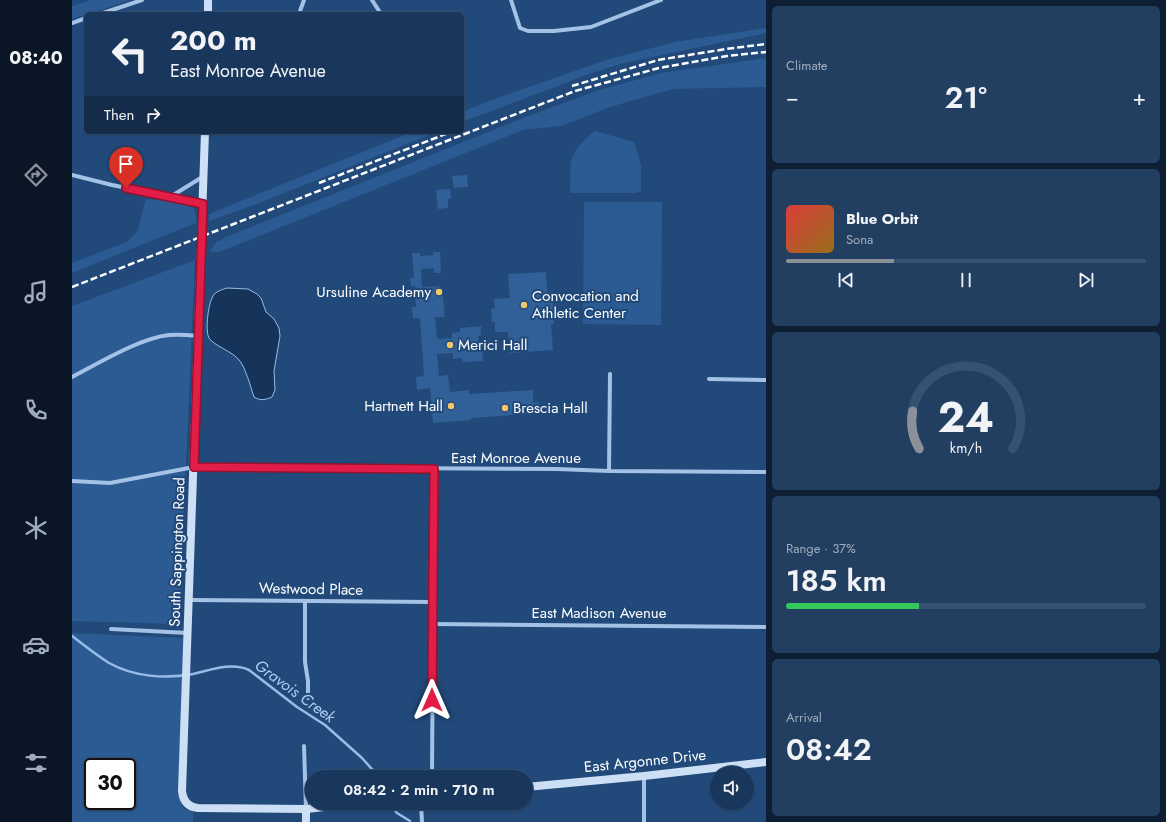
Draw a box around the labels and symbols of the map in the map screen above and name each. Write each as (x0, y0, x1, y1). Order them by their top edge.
pin (109, 147, 143, 188)
place label: Ursuline Academy (316, 281, 431, 303)
place label: Convocation and Athletic Center (532, 285, 639, 324)
marker: Ursuline Academy (434, 287, 444, 297)
marker: Convocation and Athletic Center (519, 300, 529, 310)
place label: Merici Hall (458, 334, 527, 356)
marker: Merici Hall (445, 340, 455, 350)
place label: Hartnett Hall (364, 395, 443, 417)
place label: Brescia Hall (513, 397, 588, 419)
marker: Hartnett Hall (446, 401, 456, 411)
marker: Brescia Hall (500, 403, 510, 413)
street label: East Monroe Avenue (451, 447, 581, 469)
street label: South Sappington Road (163, 477, 191, 627)
street label: Westwood Place (259, 577, 364, 601)
street label: East Madison Avenue (532, 602, 667, 624)
water label: Gravois Creek (250, 654, 341, 729)
position arrow (411, 679, 453, 721)
street label: East Argonne Drive (583, 744, 707, 778)
speed limit sign: 30 (84, 758, 136, 810)

